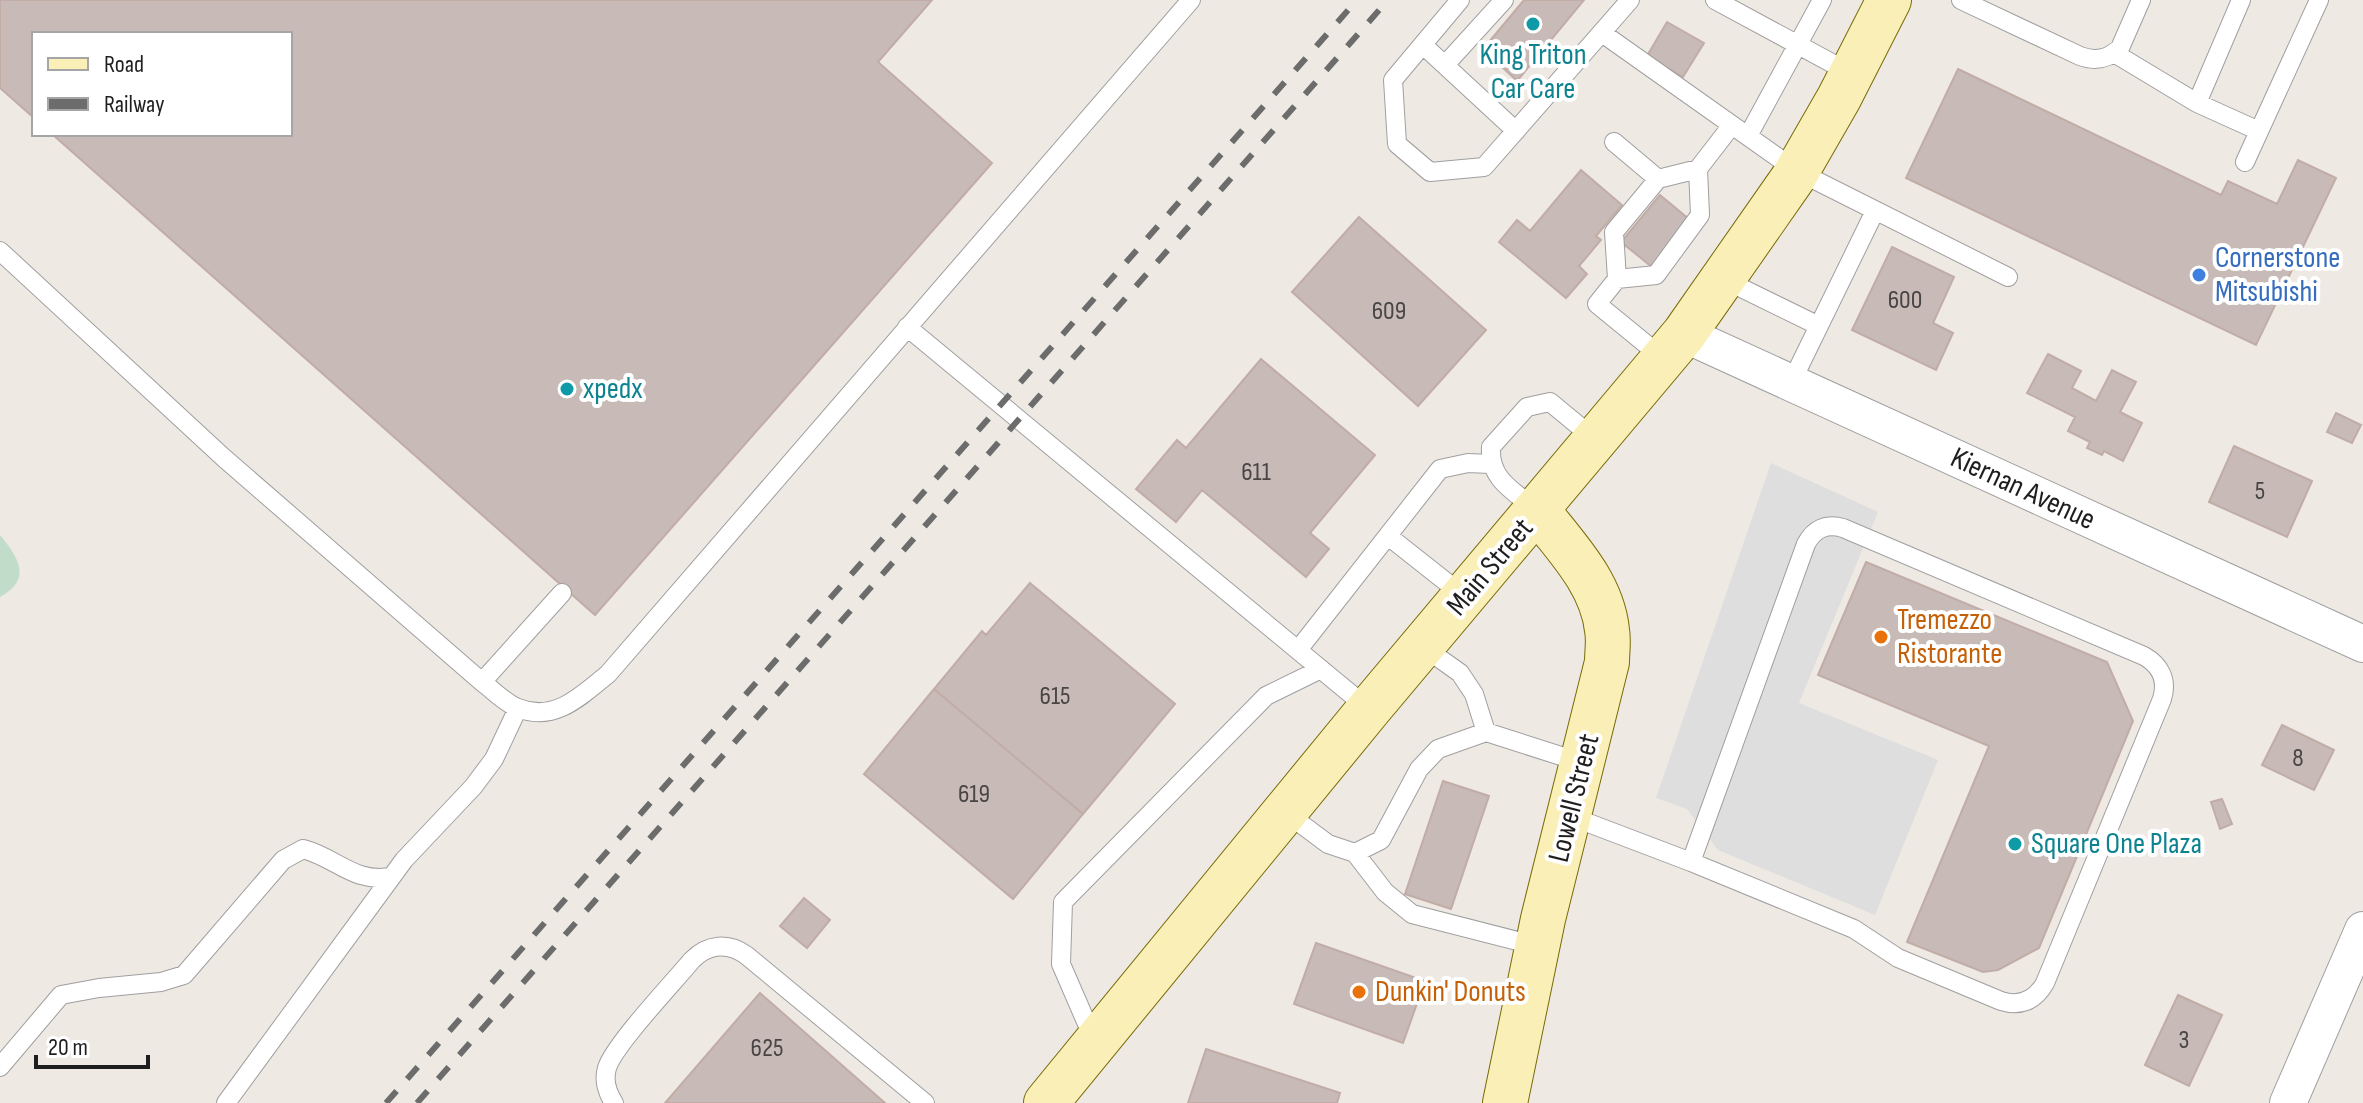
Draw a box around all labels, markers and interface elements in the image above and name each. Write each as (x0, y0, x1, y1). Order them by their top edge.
marker: King Triton Car Care (1524, 15, 1542, 33)
legend (32, 32, 292, 136)
place label: King Triton Car Care (1479, 37, 1587, 107)
text: Road (104, 50, 144, 79)
text: Railway (104, 90, 164, 119)
place label: Cornerstone Mitsubishi (2215, 240, 2340, 310)
marker: Cornerstone Mitsubishi (2190, 266, 2208, 284)
house number: 600 (1888, 285, 1922, 316)
house number: 609 (1372, 296, 1406, 327)
place label: xpedx (583, 371, 643, 407)
marker: xpedx (558, 380, 576, 398)
street label: Kiernan Avenue (1945, 440, 2101, 538)
house number: 611 (1241, 457, 1271, 488)
house number: 5 (2255, 476, 2265, 507)
street label: Main Street (1439, 511, 1541, 623)
place label: Tremezzo Ristorante (1897, 602, 2002, 672)
marker: Tremezzo Ristorante (1872, 628, 1890, 646)
house number: 615 (1040, 681, 1070, 712)
street label: Lowell Street (1541, 730, 1607, 866)
house number: 8 (2292, 743, 2304, 774)
house number: 619 (958, 779, 990, 810)
place label: Square One Plaza (2031, 826, 2202, 862)
marker: Square One Plaza (2006, 835, 2024, 853)
place label: Dunkin' Donuts (1375, 974, 1526, 1010)
marker: Dunkin' Donuts (1350, 983, 1368, 1001)
scale bar (36, 1019, 148, 1069)
house number: 3 (2179, 1025, 2189, 1056)
text: 20 m (48, 1033, 88, 1062)
house number: 625 (751, 1033, 783, 1064)

